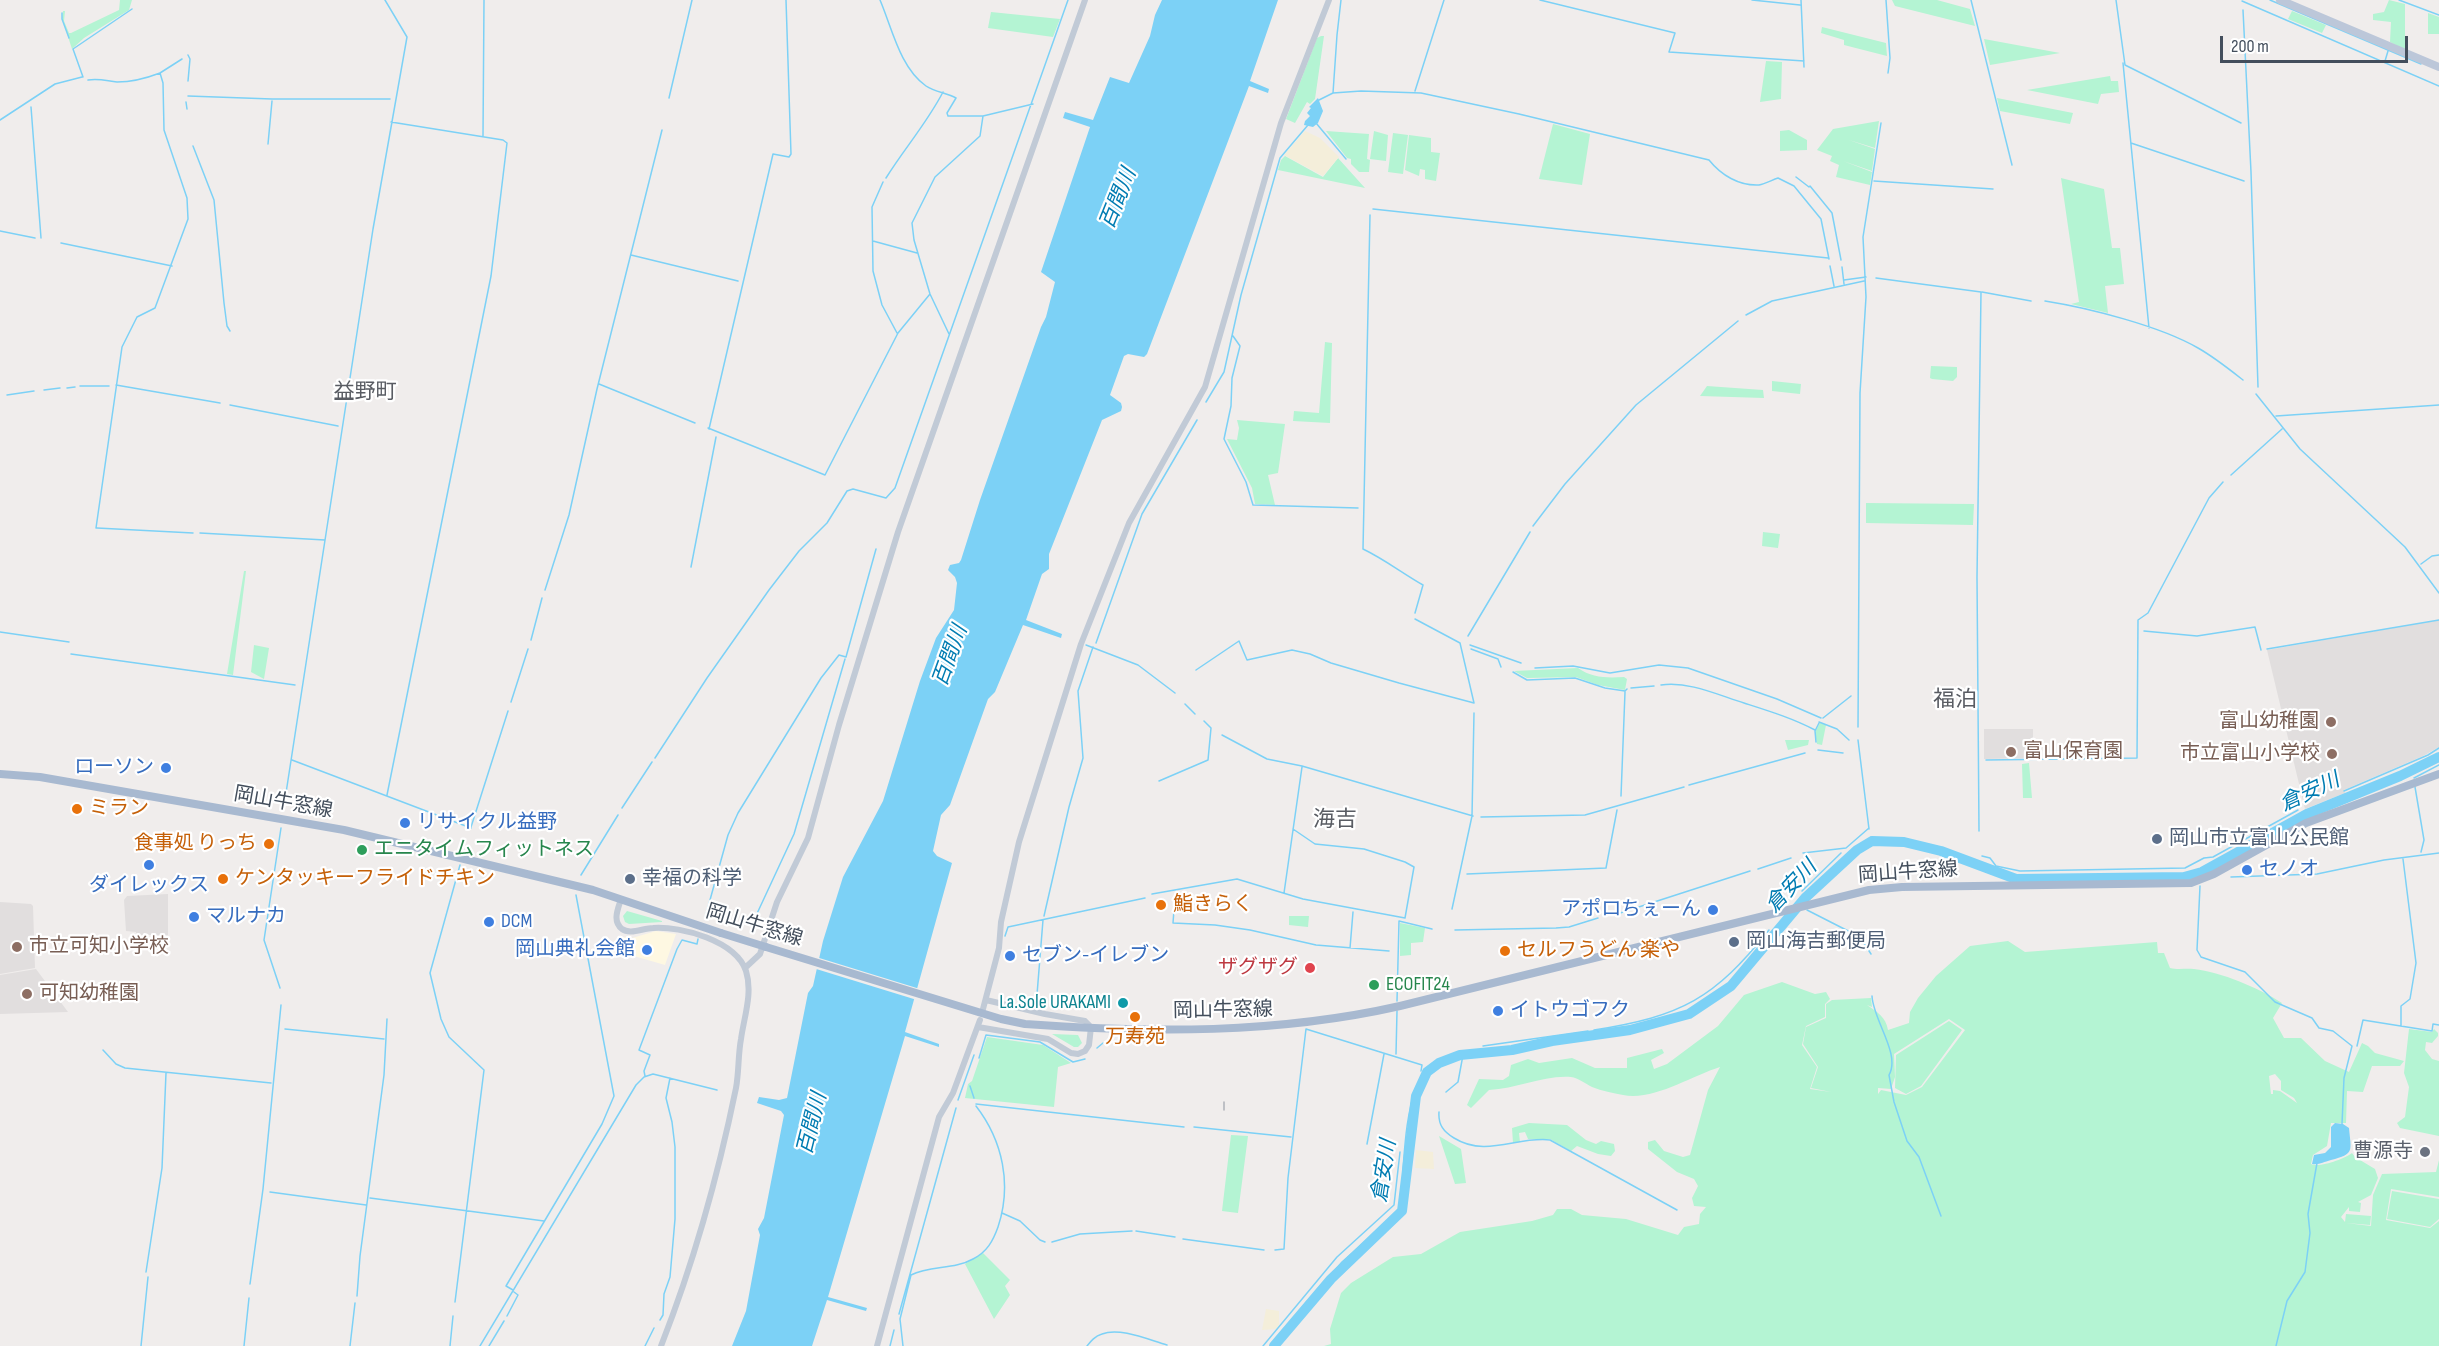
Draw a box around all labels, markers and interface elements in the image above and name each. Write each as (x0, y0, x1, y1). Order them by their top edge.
scale bar (2223, 24, 2410, 62)
text: 200 m (2231, 36, 2269, 57)
water label: 百間川 (1096, 165, 1142, 233)
district label: 益野町 (334, 380, 396, 406)
water label: 百間川 (928, 622, 974, 690)
district label: 福泊 (1933, 687, 1977, 713)
place label: 富山幼稚園 (2219, 710, 2319, 734)
marker: 富山幼稚園 (2324, 715, 2338, 729)
place label: 富山保育園 (2023, 740, 2123, 764)
place label: 市立富山小学校 (2180, 742, 2320, 766)
marker: 富山保育園 (2004, 745, 2018, 759)
marker: 市立富山小学校 (2325, 747, 2339, 761)
place label: ローソン (74, 756, 154, 780)
marker: ローソン (159, 761, 173, 775)
water label: 倉安川 (2276, 768, 2344, 818)
street label: 岡山牛窓線 (232, 782, 334, 824)
place label: ミラン (89, 797, 149, 821)
marker: ミラン (70, 802, 84, 816)
district label: 海吉 (1313, 807, 1357, 833)
place label: リサイクル益野 (417, 811, 557, 835)
marker: リサイクル益野 (398, 816, 412, 830)
place label: 岡山市立富山公民館 (2169, 827, 2349, 851)
place label: 食事処 りっち (134, 832, 257, 856)
marker: 岡山市立富山公民館 (2150, 832, 2164, 846)
marker: 食事処 りっち (262, 837, 276, 851)
place label: エニタイムフィットネス (374, 838, 594, 862)
marker: エニタイムフィットネス (355, 843, 369, 857)
water label: 倉安川 (1761, 855, 1823, 919)
marker: ダイレックス (142, 858, 156, 872)
street label: 岡山牛窓線 (1857, 858, 1959, 888)
place label: セノオ (2259, 858, 2319, 882)
marker: セノオ (2240, 863, 2254, 877)
place label: ケンタッキーフライドチキン (235, 867, 495, 891)
place label: 幸福の科学 (642, 867, 742, 891)
marker: ケンタッキーフライドチキン (216, 872, 230, 886)
marker: 幸福の科学 (623, 872, 637, 886)
place label: ダイレックス (89, 874, 209, 898)
place label: 鮨きらく (1173, 893, 1253, 917)
marker: 鮨きらく (1154, 898, 1168, 912)
place label: アポロちぇーん (1561, 898, 1701, 922)
street label: 岡山牛窓線 (703, 900, 805, 952)
marker: アポロちぇーん (1706, 903, 1720, 917)
place label: マルナカ (206, 905, 286, 929)
marker: マルナカ (187, 910, 201, 924)
place label: DCM (501, 910, 532, 934)
marker: DCM (482, 915, 496, 929)
place label: 岡山海吉郵便局 (1746, 930, 1886, 954)
place label: 市立可知小学校 (29, 935, 169, 959)
marker: 岡山海吉郵便局 (1727, 935, 1741, 949)
place label: 岡山典礼会館 (515, 938, 635, 962)
place label: セルフうどん 楽や (1517, 939, 1680, 963)
marker: 市立可知小学校 (10, 940, 24, 954)
marker: 岡山典礼会館 (640, 943, 654, 957)
place label: セブン-イレブン (1022, 944, 1169, 968)
marker: セルフうどん 楽や (1498, 944, 1512, 958)
marker: セブン-イレブン (1003, 949, 1017, 963)
place label: ザグザグ (1218, 956, 1298, 980)
marker: ザグザグ (1303, 961, 1317, 975)
place label: ECOFIT24 (1386, 973, 1450, 997)
marker: ECOFIT24 (1367, 978, 1381, 992)
place label: 可知幼稚園 (39, 982, 139, 1006)
marker: 可知幼稚園 (20, 987, 34, 1001)
place label: La.Sole URAKAMI (999, 991, 1111, 1015)
marker: La.Sole URAKAMI (1116, 996, 1130, 1010)
street label: 岡山牛窓線 (1173, 998, 1273, 1024)
place label: イトウゴフク (1510, 999, 1630, 1023)
marker: イトウゴフク (1491, 1004, 1505, 1018)
marker: 万寿苑 (1128, 1010, 1142, 1024)
place label: 万寿苑 (1105, 1026, 1165, 1050)
water label: 百間川 (793, 1090, 833, 1158)
water label: 倉安川 (1368, 1138, 1402, 1204)
place label: 曹源寺 (2353, 1140, 2413, 1164)
marker: 曹源寺 (2418, 1145, 2432, 1159)

